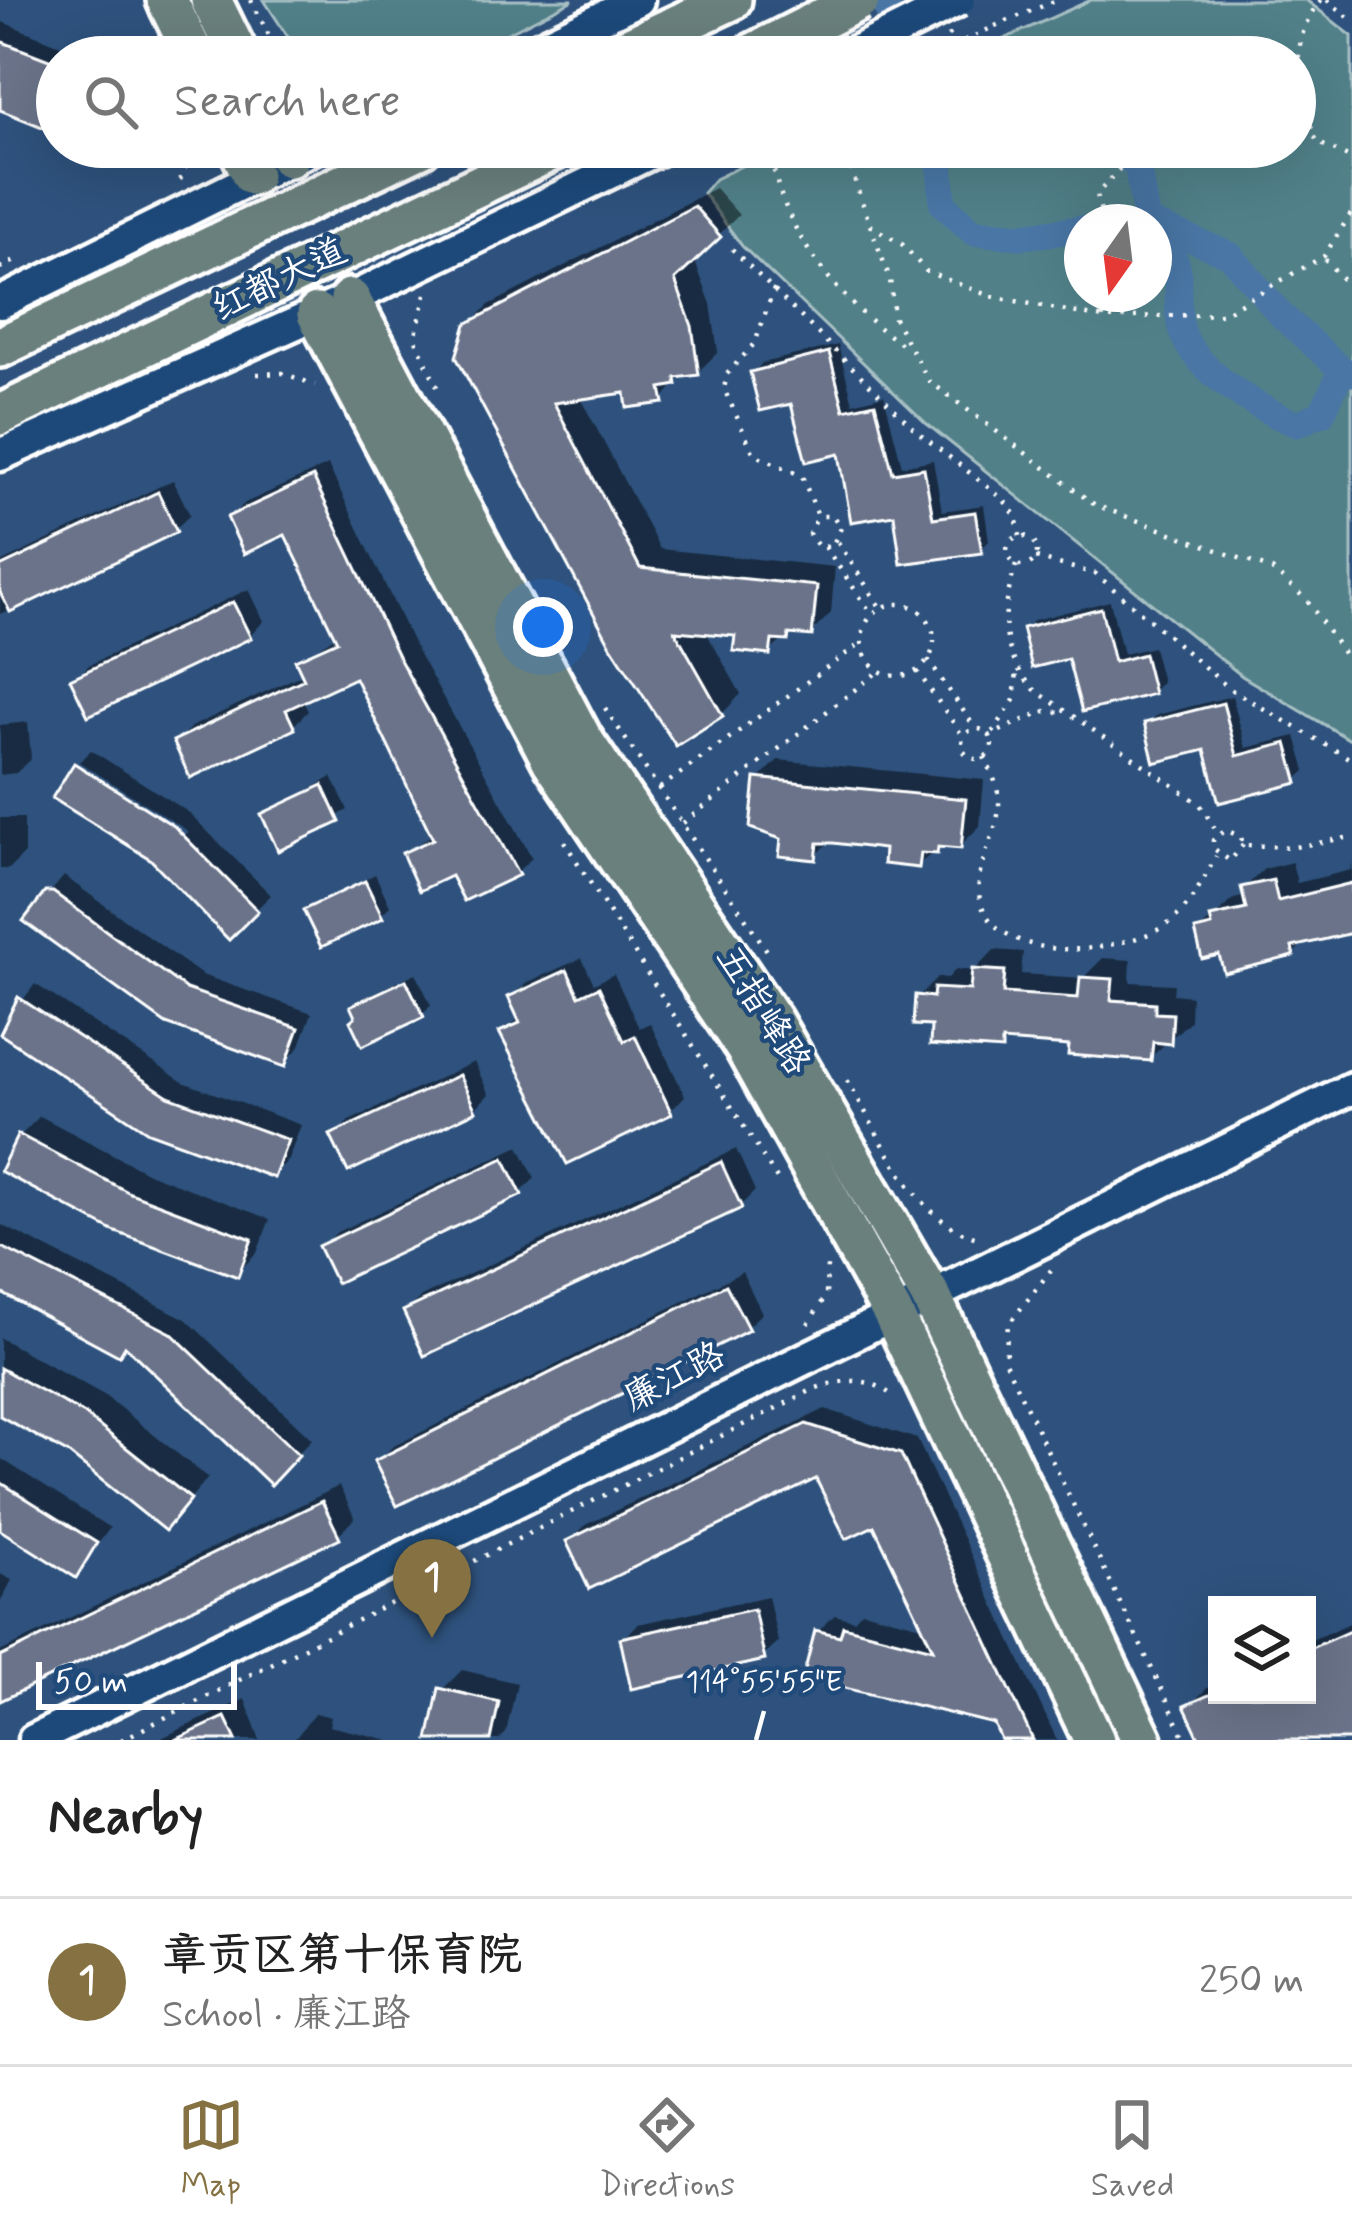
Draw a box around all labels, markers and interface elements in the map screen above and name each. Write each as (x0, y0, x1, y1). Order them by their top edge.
search box (36, 36, 1316, 168)
icon: search (78, 69, 144, 135)
text: Search here (174, 73, 401, 132)
north arrow (1064, 204, 1172, 312)
street label: 红都大道 (205, 228, 355, 334)
your location (513, 597, 573, 657)
street label: 五指峰路 (704, 937, 820, 1085)
street label: 廉江路 (616, 1333, 734, 1423)
pin: 1 (393, 1539, 471, 1638)
map controls (1208, 1596, 1316, 1704)
button: layers (1208, 1596, 1316, 1704)
scale bar (36, 1656, 237, 1709)
text: 50 m (54, 1661, 128, 1705)
text: 114°55'55"E (686, 1663, 842, 1702)
text: Nearby (48, 1785, 203, 1851)
text: 章贡区第十保育院 (162, 1927, 522, 1986)
text: 1 (78, 1956, 96, 2007)
text: 250 m (1199, 1956, 1304, 2007)
text: School · 廉江路 (162, 1990, 410, 2041)
tab: Map (178, 2092, 244, 2208)
tab: Directions (599, 2092, 735, 2208)
tab: Saved (1091, 2092, 1174, 2208)

